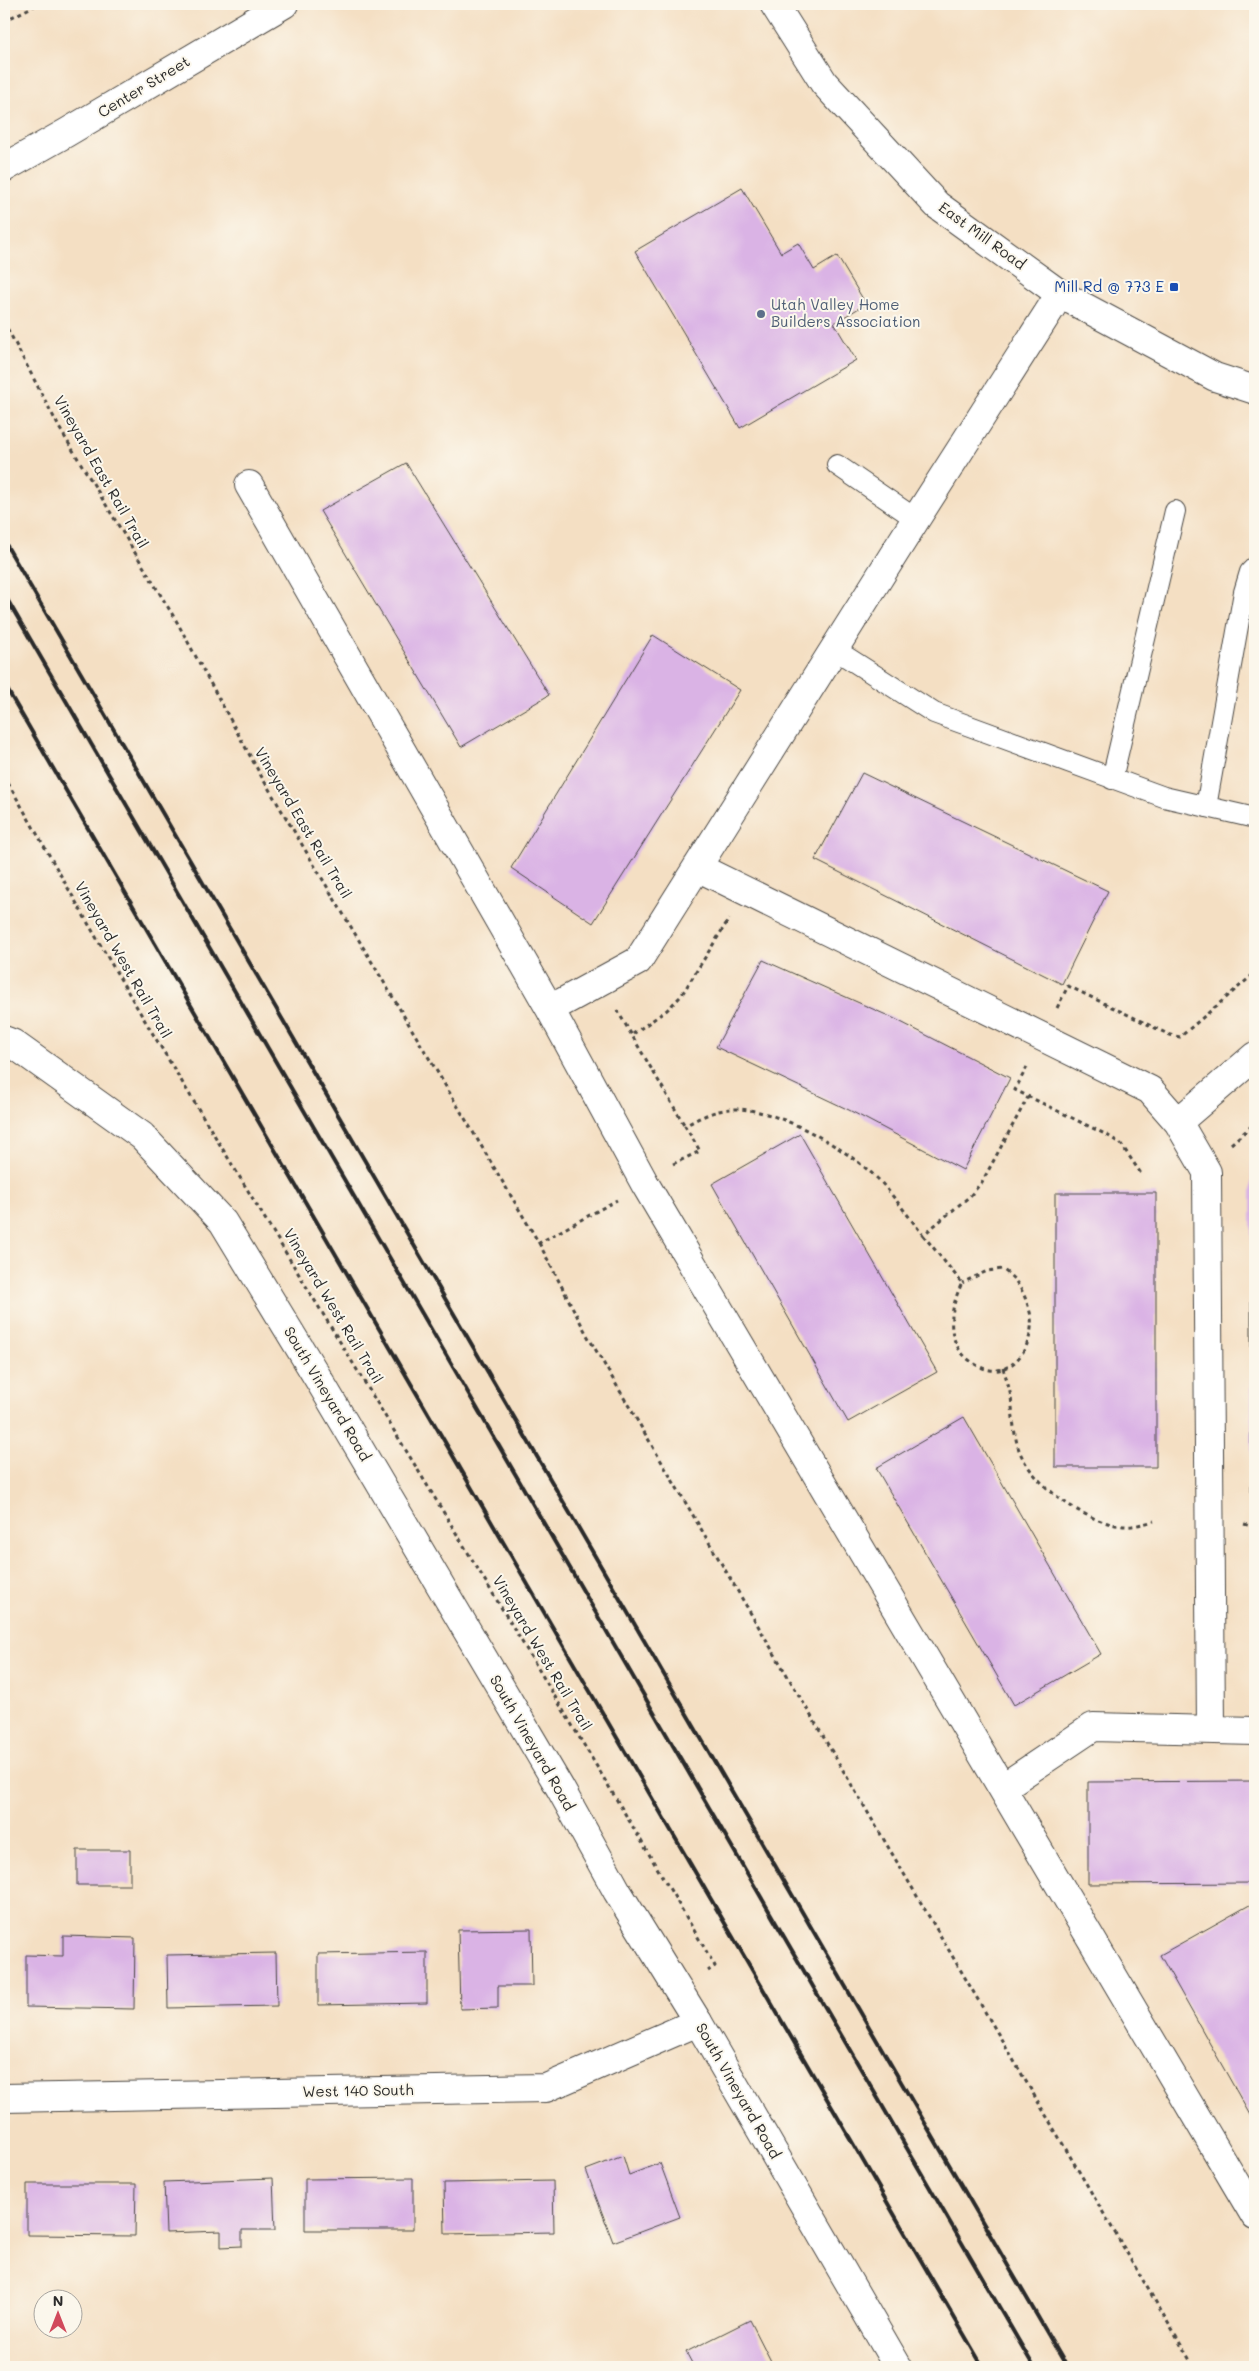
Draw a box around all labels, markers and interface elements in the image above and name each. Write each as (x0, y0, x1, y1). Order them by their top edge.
street label: Center Street (94, 51, 193, 122)
street label: East Mill Road (935, 197, 1030, 274)
place label: Mill Rd @ 773 E (1054, 276, 1164, 296)
marker: Mill Rd @ 773 E (1168, 281, 1180, 293)
place label: Utah Valley Home Builders Association (771, 294, 920, 331)
marker: Utah Valley Home Builders Association (755, 308, 767, 320)
street label: Vineyard East Rail Trail (50, 392, 154, 551)
street label: Vineyard East Rail Trail (251, 743, 357, 902)
street label: Vineyard West Rail Trail (71, 878, 177, 1041)
street label: Vineyard West Rail Trail (280, 1224, 388, 1387)
street label: South Vineyard Road (280, 1322, 376, 1464)
street label: Vineyard West Rail Trail (489, 1571, 597, 1734)
street label: South Vineyard Road (486, 1671, 580, 1814)
street label: South Vineyard Road (692, 2019, 786, 2162)
street label: West 140 South (302, 2079, 414, 2101)
north arrow (32, 2288, 82, 2338)
text: N (53, 2291, 63, 2310)

